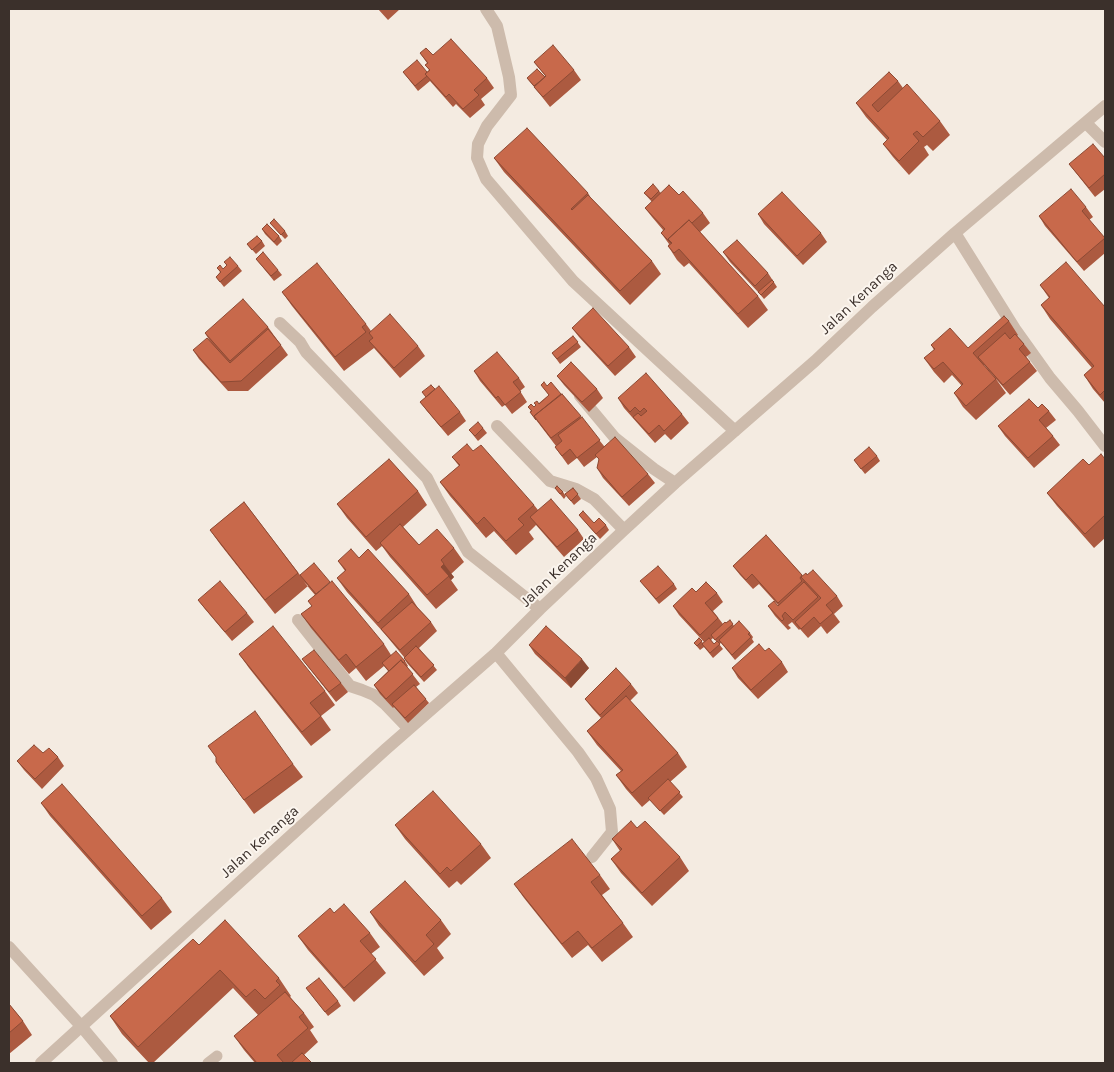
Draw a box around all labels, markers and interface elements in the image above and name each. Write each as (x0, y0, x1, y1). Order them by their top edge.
street label: Jalan Kenanga (817, 258, 901, 338)
street label: Jalan Kenanga (517, 529, 601, 611)
street label: Jalan Kenanga (217, 802, 303, 882)

